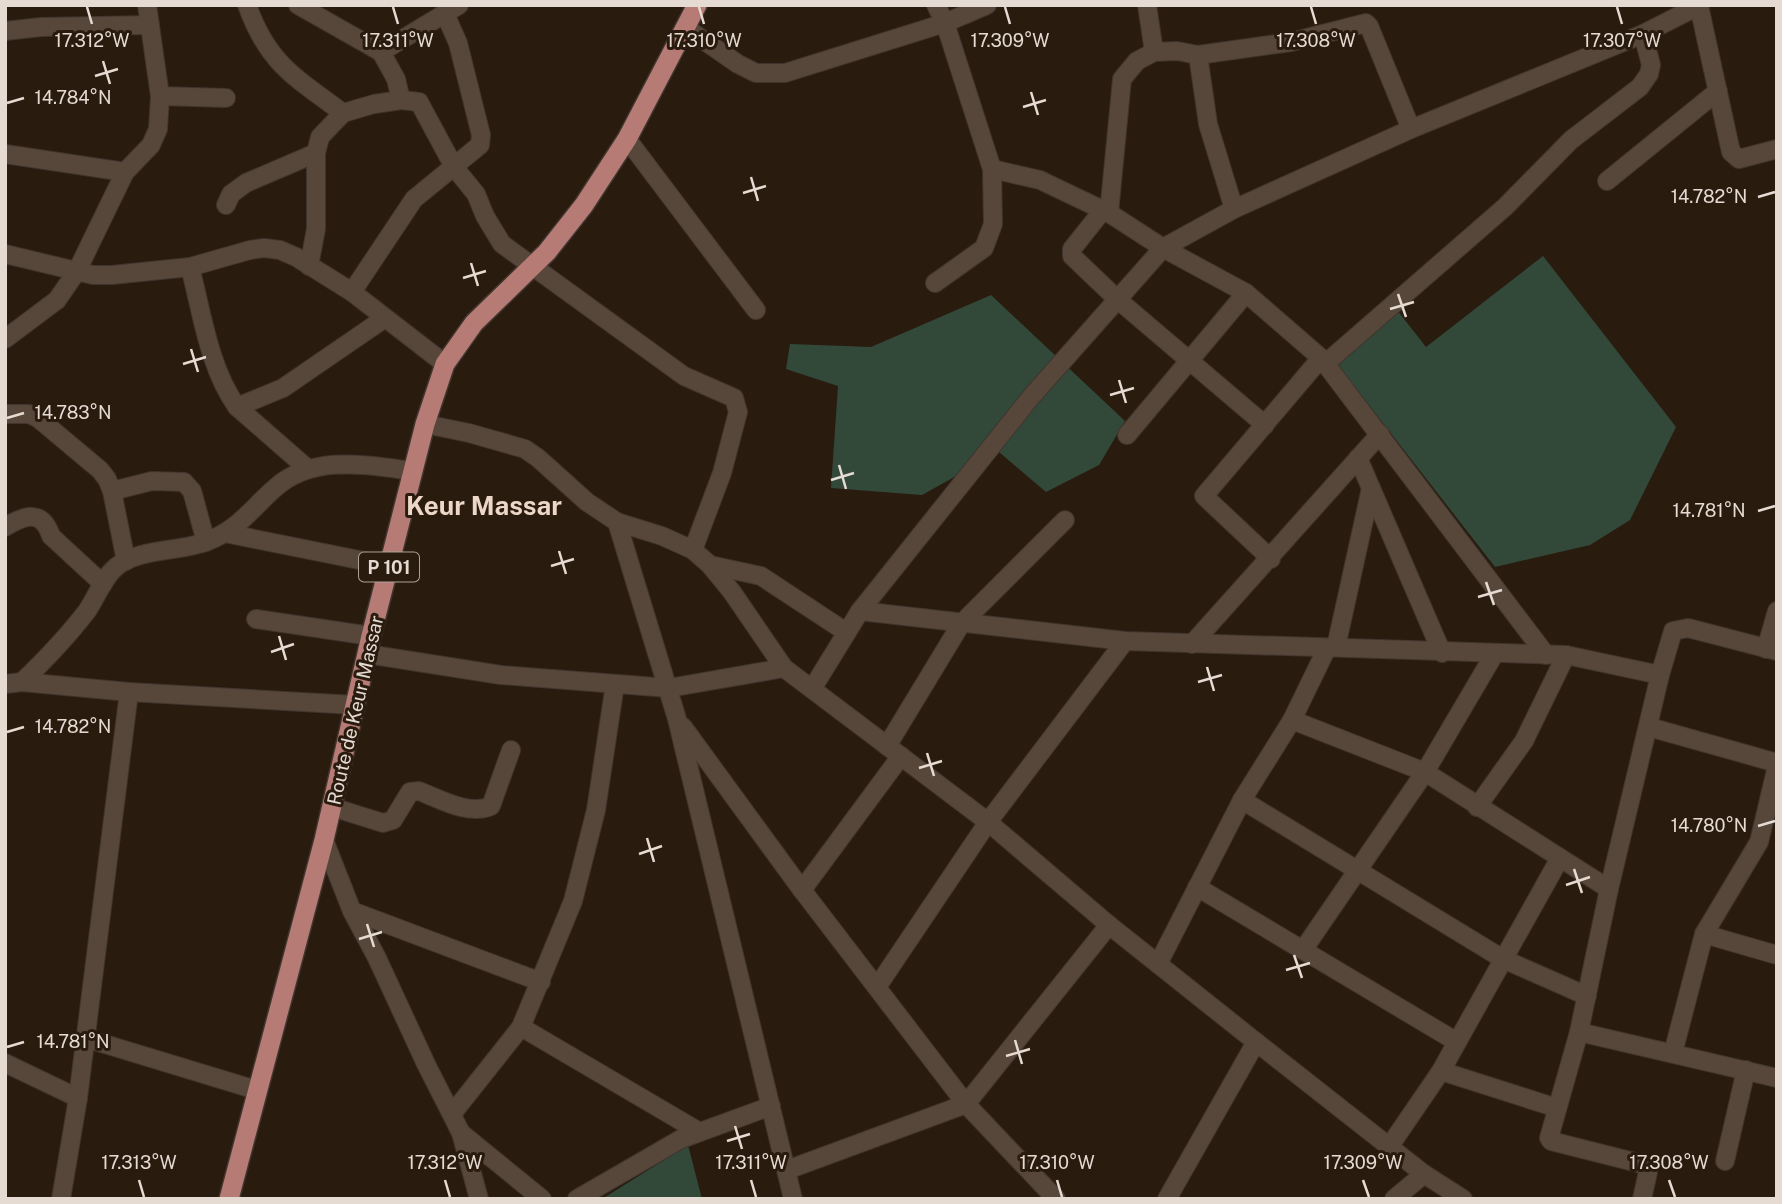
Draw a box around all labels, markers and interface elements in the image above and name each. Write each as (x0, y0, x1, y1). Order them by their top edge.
text: 17.312°W (55, 30, 129, 51)
text: 17.311°W (362, 30, 434, 51)
text: 17.310°W (666, 30, 742, 51)
text: 17.309°W (971, 30, 1049, 51)
text: 17.308°W (1276, 30, 1356, 51)
text: 17.307°W (1583, 30, 1661, 51)
text: 14.784°N (34, 87, 112, 108)
text: 14.782°N (1671, 186, 1747, 207)
text: 14.783°N (34, 402, 112, 423)
district label: Keur Massar (406, 490, 562, 521)
text: 14.781°N (1672, 500, 1746, 521)
road number: P 101 (359, 552, 419, 582)
street label: Route de Keur Massar (322, 613, 388, 807)
text: 14.782°N (35, 716, 111, 737)
text: 14.780°N (1671, 815, 1747, 836)
text: 14.781°N (36, 1031, 110, 1052)
text: 17.313°W (101, 1152, 177, 1173)
text: 17.312°W (408, 1152, 482, 1173)
text: 17.311°W (715, 1152, 787, 1173)
text: 17.310°W (1019, 1152, 1095, 1173)
text: 17.309°W (1324, 1152, 1402, 1173)
text: 17.308°W (1629, 1152, 1709, 1173)

